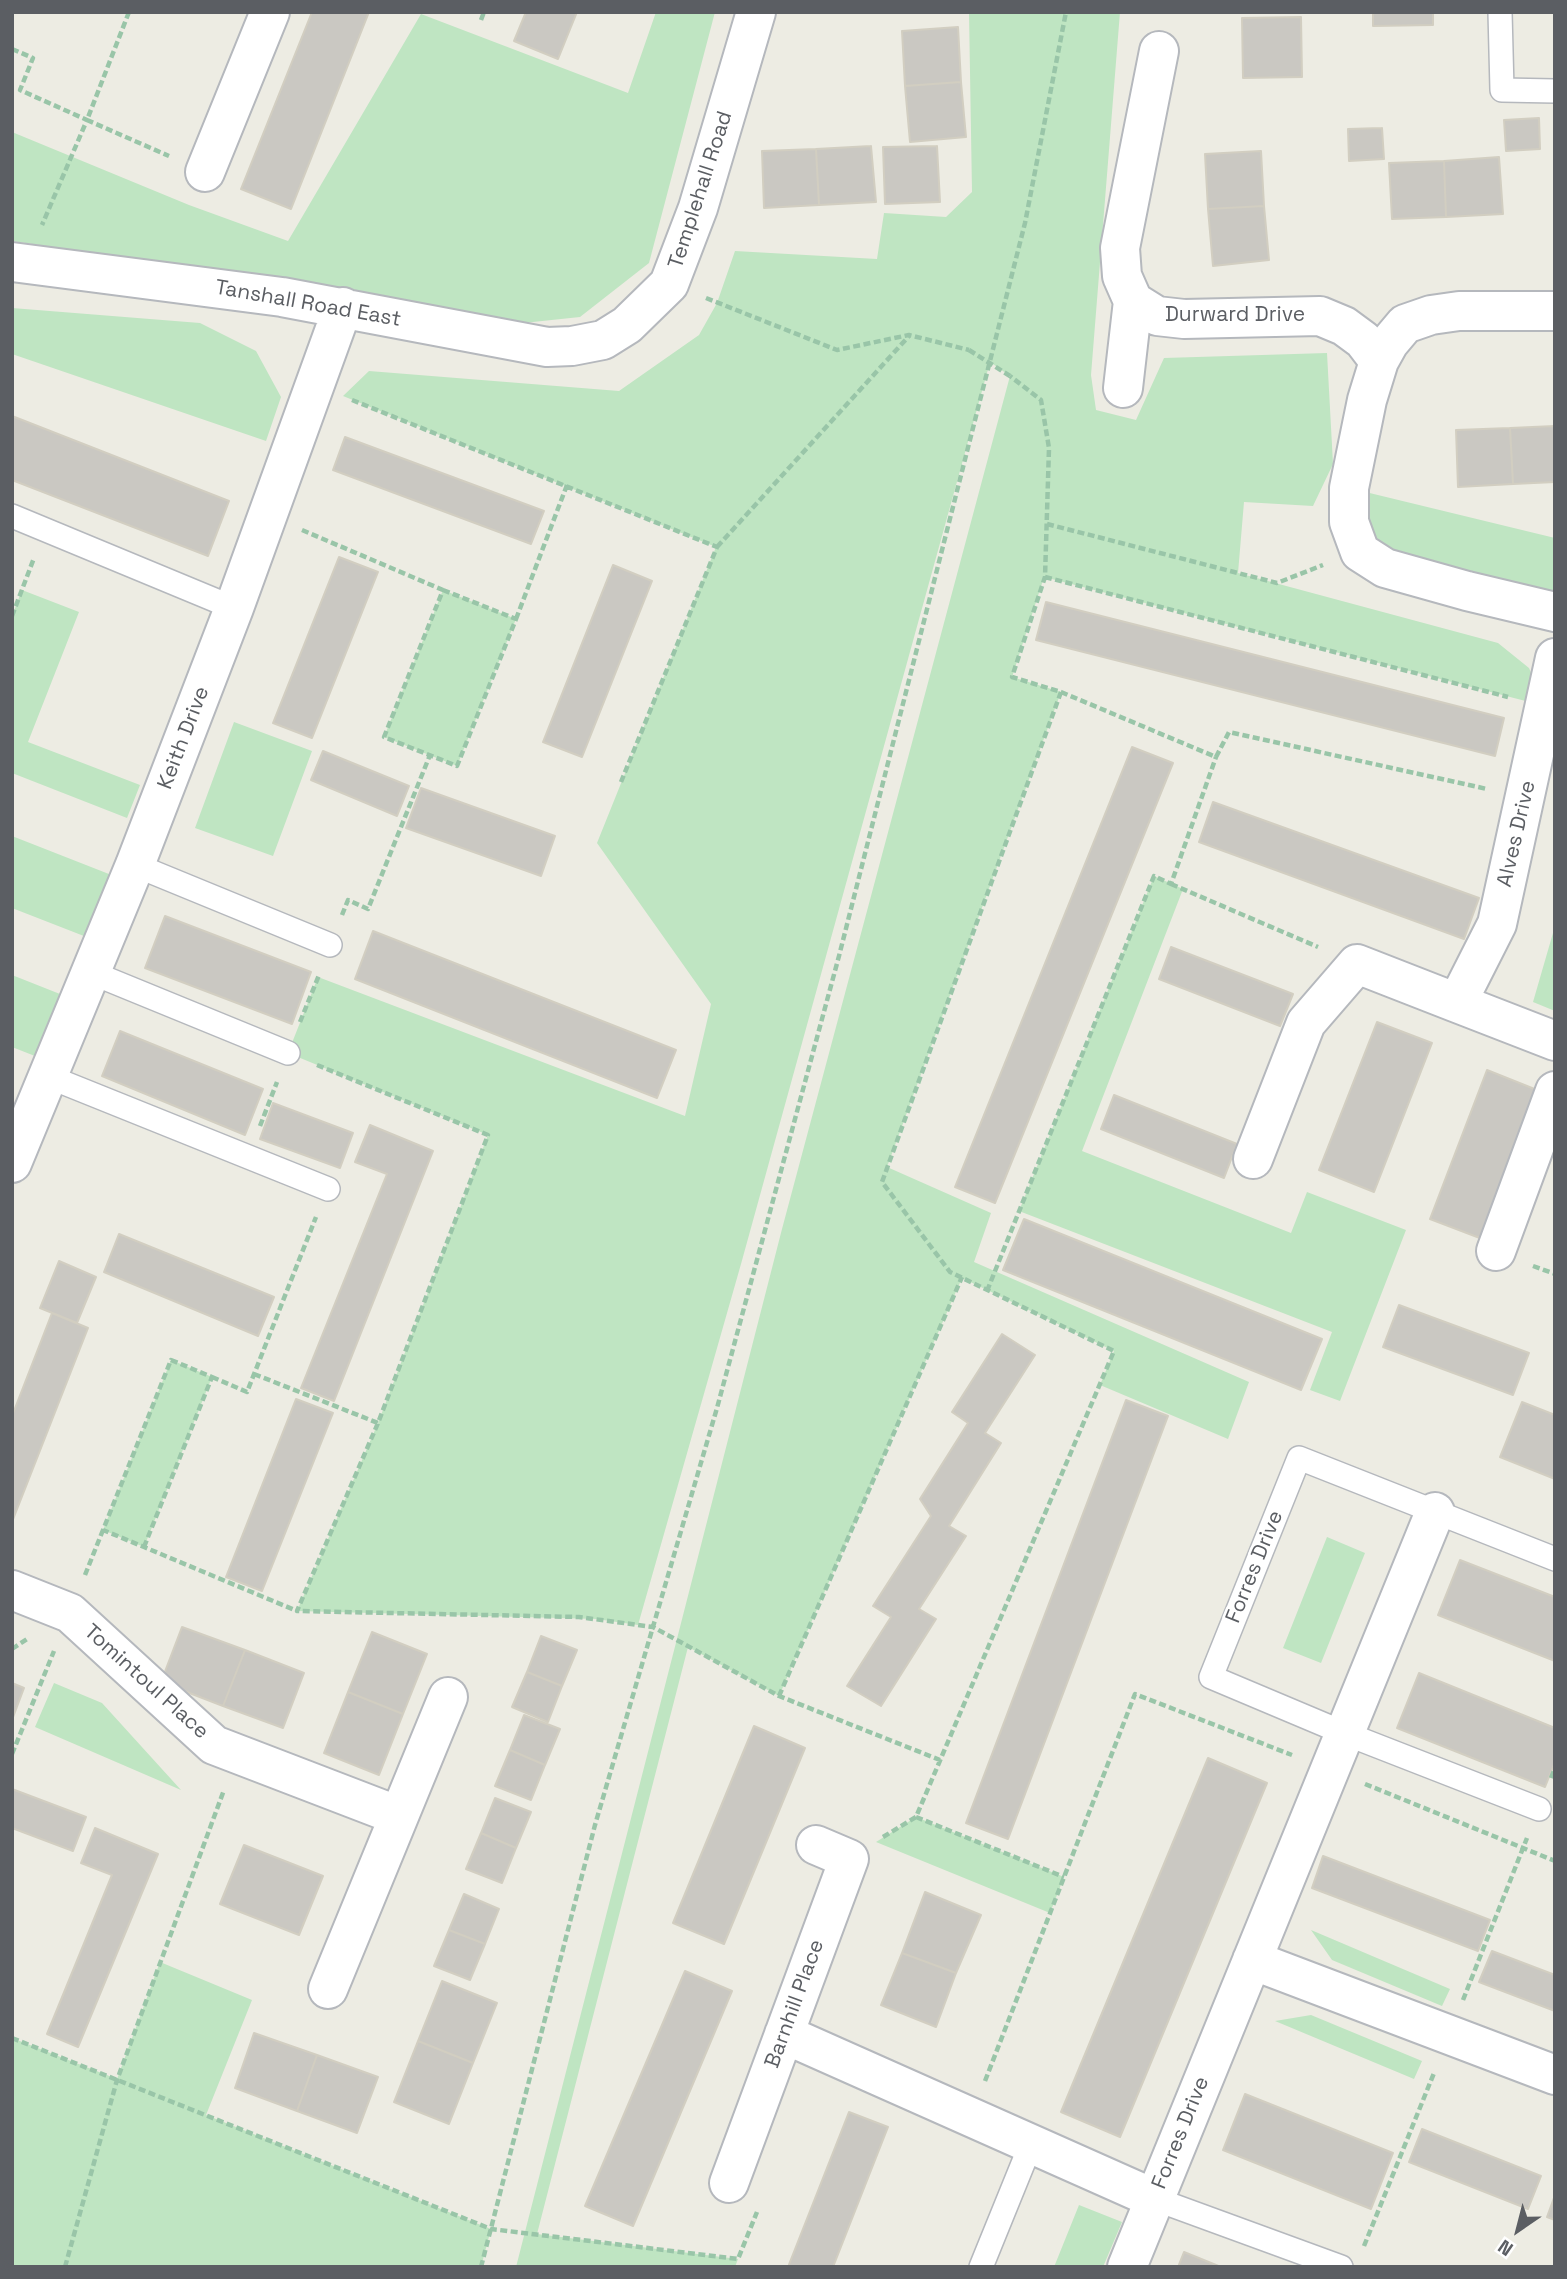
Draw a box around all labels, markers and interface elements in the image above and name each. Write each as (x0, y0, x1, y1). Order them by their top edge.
street label: Templehall Road (664, 108, 738, 272)
street label: Tanshall Road East (213, 275, 403, 333)
street label: Durward Drive (1165, 302, 1305, 328)
street label: Keith Drive (153, 683, 215, 793)
street label: Alves Drive (1493, 778, 1541, 890)
street label: Forres Drive (1221, 1507, 1289, 1627)
street label: Tomintoul Place (78, 1619, 214, 1745)
street label: Barnhill Place (760, 1936, 830, 2072)
street label: Forres Drive (1147, 2073, 1215, 2193)
north arrow (1483, 2195, 1553, 2265)
text: N (1493, 2234, 1518, 2262)

